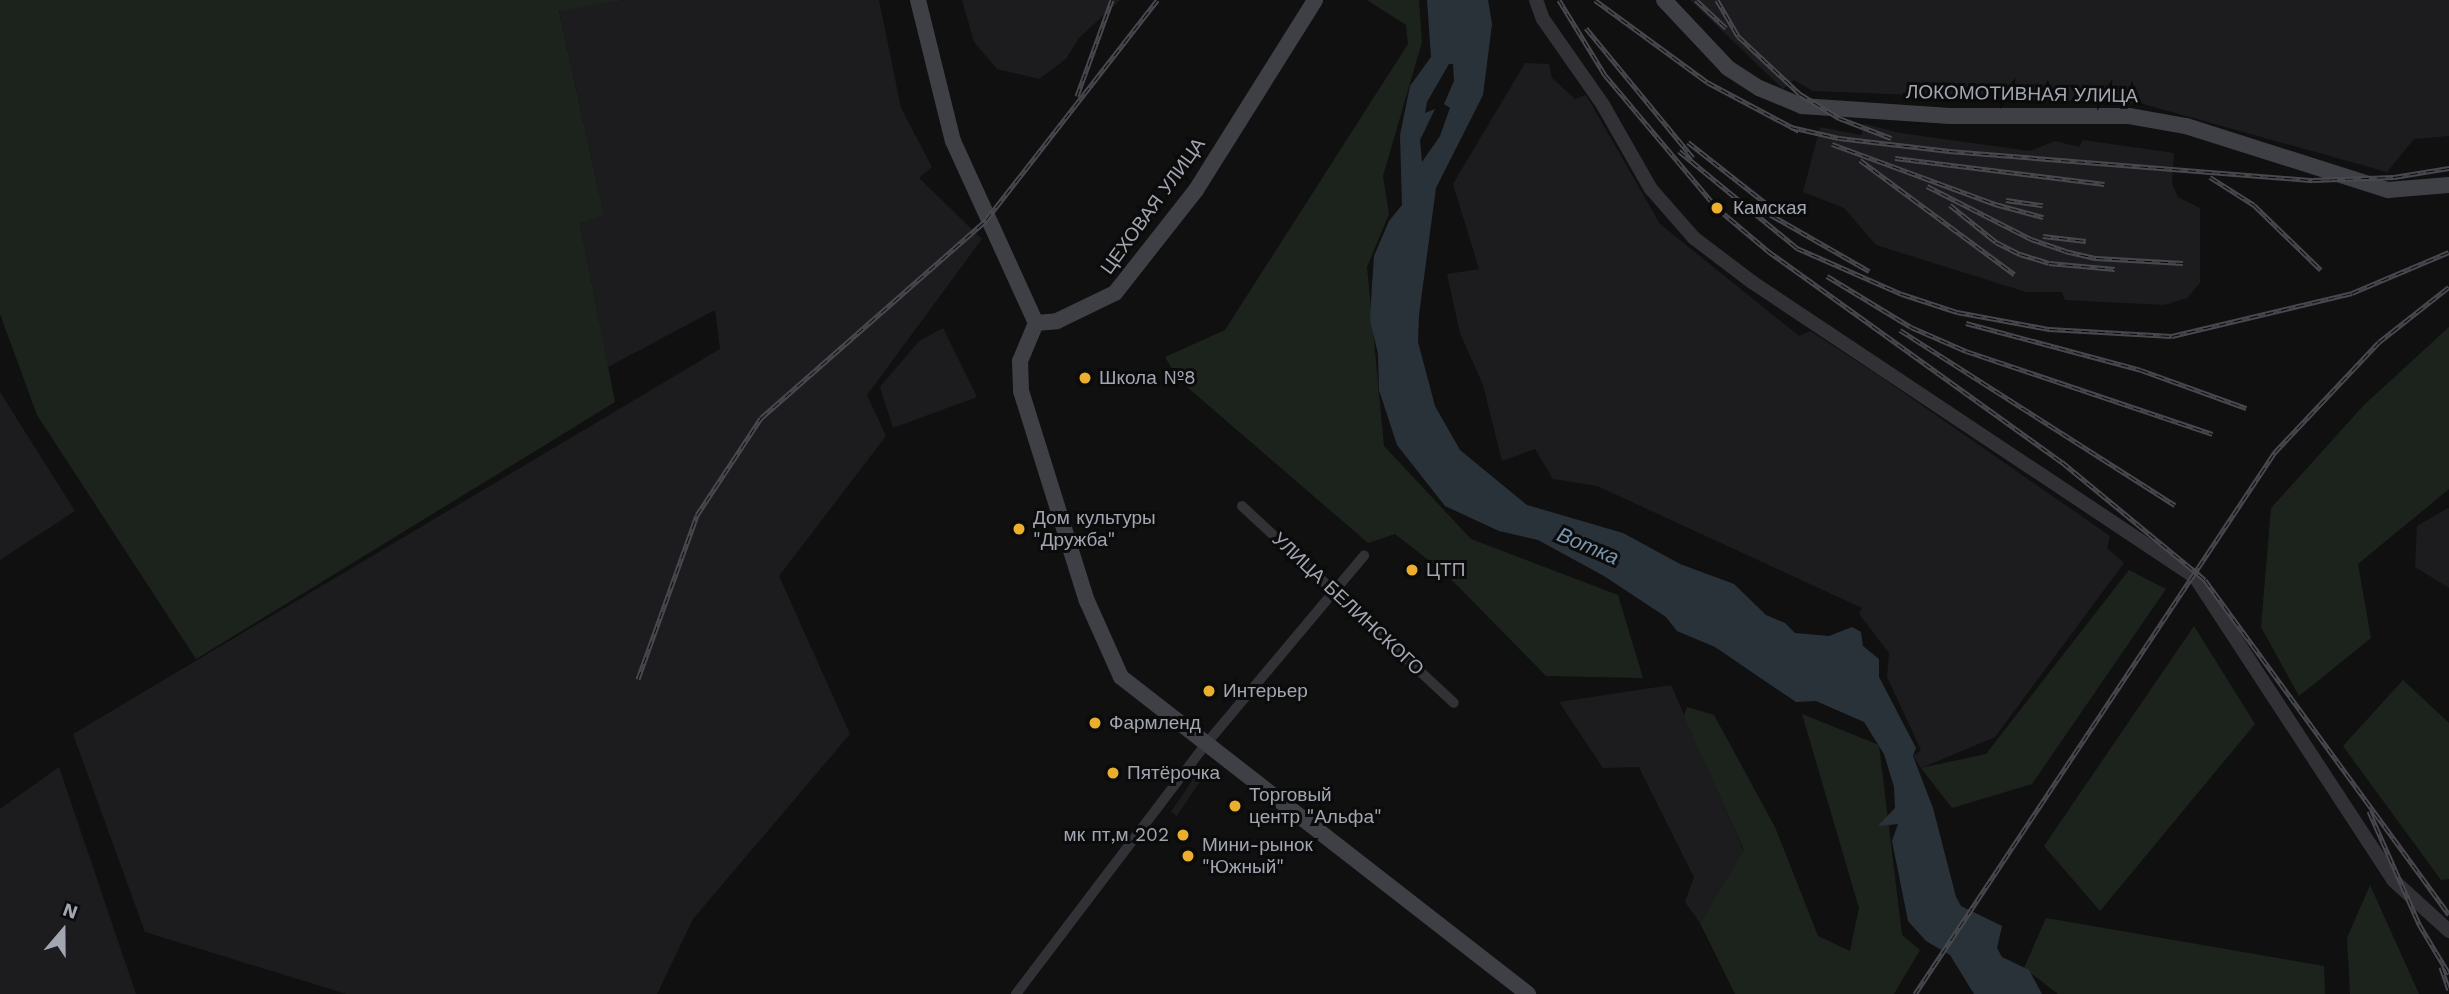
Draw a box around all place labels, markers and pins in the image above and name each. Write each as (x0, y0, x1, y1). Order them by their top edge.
place label: Камская (1733, 197, 1807, 219)
marker: Камская (1707, 198, 1727, 218)
place label: Школа №8 (1099, 367, 1196, 389)
marker: Школа №8 (1077, 370, 1093, 386)
place label: Дом культуры "Дружба" (1033, 507, 1156, 551)
marker: Дом культуры "Дружба" (1011, 521, 1027, 537)
place label: ЦТП (1426, 559, 1465, 581)
marker: ЦТП (1404, 562, 1420, 578)
place label: Интерьер (1223, 680, 1308, 702)
marker: Интерьер (1201, 683, 1217, 699)
place label: Фармленд (1109, 712, 1201, 734)
marker: Фармленд (1087, 715, 1103, 731)
place label: Пятёрочка (1127, 762, 1220, 784)
marker: Пятёрочка (1105, 765, 1121, 781)
place label: Торговый центр "Альфа" (1249, 784, 1382, 828)
marker: Торговый центр "Альфа" (1227, 798, 1243, 814)
place label: мк пт,м 202 (1064, 824, 1169, 846)
marker: мк пт,м 202 (1175, 827, 1191, 843)
place label: Мини-рынок "Южный" (1202, 834, 1313, 878)
marker: Мини-рынок "Южный" (1180, 848, 1196, 864)

